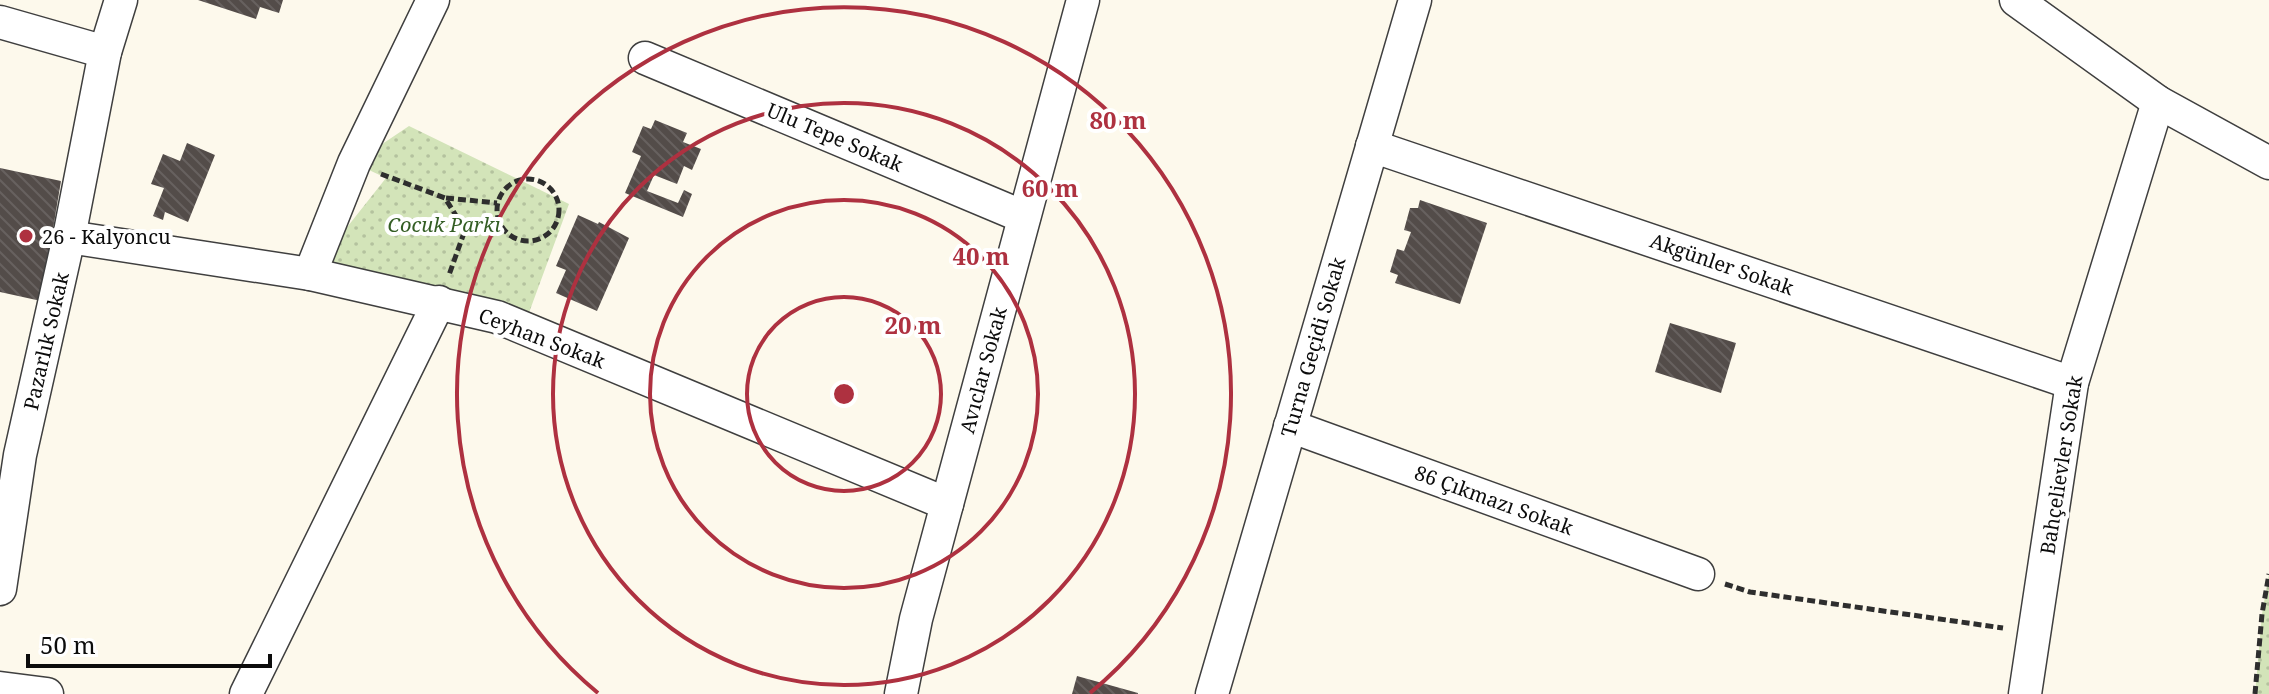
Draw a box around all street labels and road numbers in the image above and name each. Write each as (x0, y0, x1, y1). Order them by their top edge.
street label: Ulu Tepe Sokak (763, 96, 908, 178)
street label: Akgünler Sokak (1647, 227, 1798, 301)
street label: Turna Geçidi Sokak (1274, 254, 1352, 440)
street label: Pazarlık Sokak (17, 269, 75, 413)
street label: Ceyhan Sokak (475, 301, 609, 375)
street label: Avıclar Sokak (953, 303, 1013, 436)
street label: Bahçelievler Sokak (2034, 373, 2089, 557)
street label: 86 Çıkmazı Sokak (1411, 459, 1577, 541)

